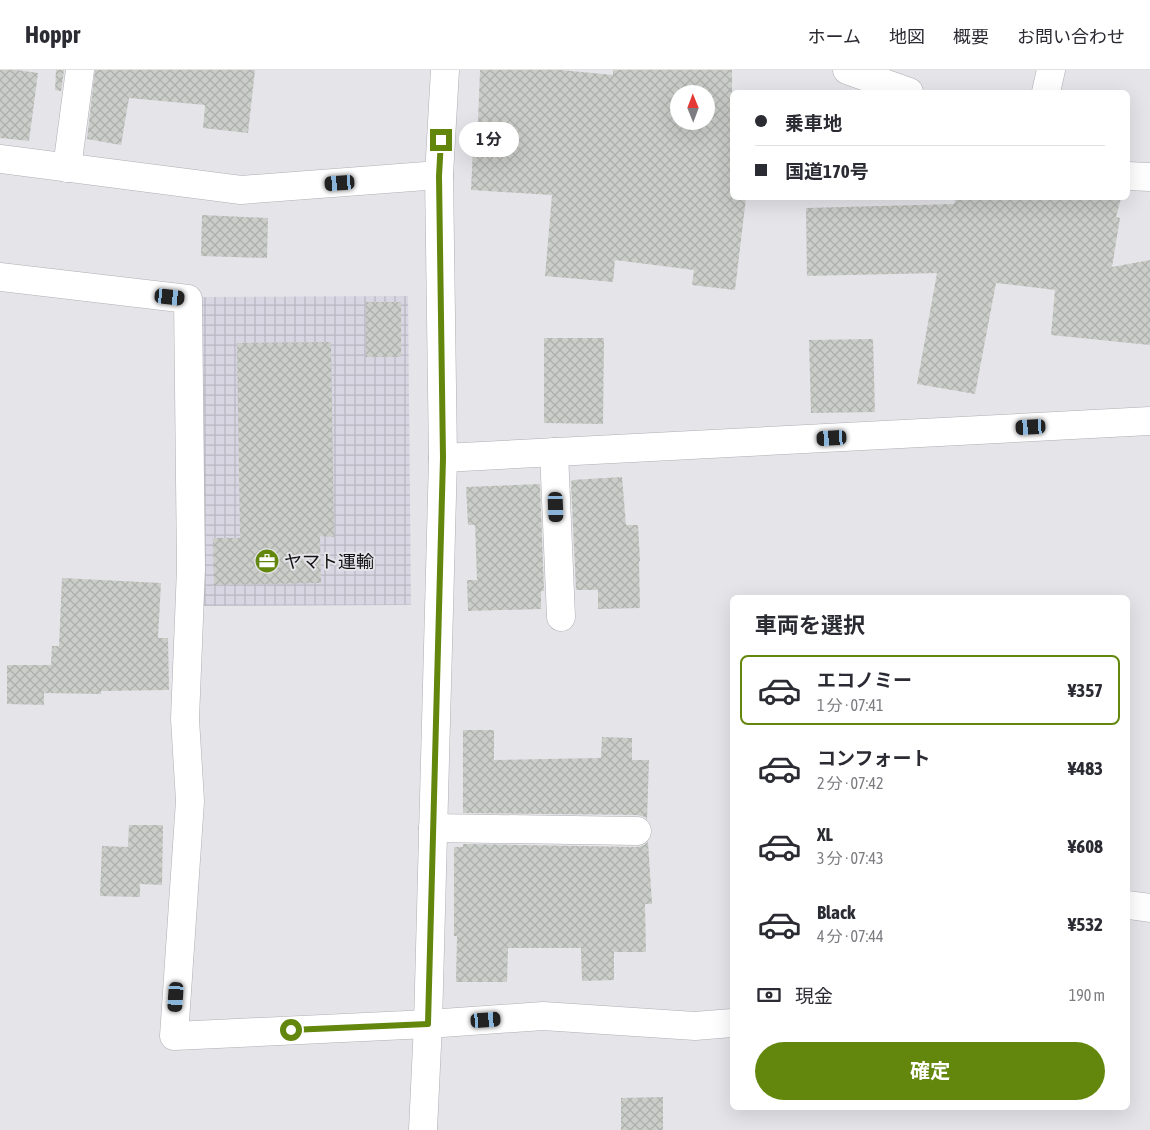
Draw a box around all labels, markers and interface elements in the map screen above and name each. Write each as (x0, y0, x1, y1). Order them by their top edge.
text: Hoppr (25, 21, 80, 48)
text: ホーム (808, 26, 861, 47)
text: 地図 (889, 26, 925, 47)
text: 概要 (953, 26, 989, 47)
text: お問い合わせ (1017, 26, 1125, 47)
north arrow (670, 85, 715, 130)
map controls (670, 85, 715, 130)
text: 乗車地 (785, 112, 842, 134)
callout: 1 分 (458, 122, 518, 158)
route end (430, 129, 452, 151)
text: 1 分 (476, 130, 502, 148)
text: 国道170号 (785, 160, 869, 182)
car (324, 174, 355, 192)
car (154, 288, 185, 306)
car (1015, 419, 1046, 435)
car (816, 430, 847, 446)
car (547, 492, 564, 522)
office icon: ヤマト運輸 (254, 548, 280, 574)
place label: ヤマト運輸 (284, 551, 374, 572)
text: 車両を選択 (755, 612, 865, 638)
icon: car (757, 668, 802, 713)
text: エコノミー (817, 669, 912, 691)
text: ¥357 (1068, 679, 1103, 701)
text: 1 分 · 07:41 (817, 696, 883, 714)
icon: car (757, 746, 802, 791)
text: コンフォート (817, 747, 930, 769)
text: ¥483 (1068, 757, 1103, 779)
text: 2 分 · 07:42 (817, 774, 883, 792)
text: XL (817, 823, 833, 845)
icon: car (757, 824, 802, 869)
text: ¥608 (1068, 835, 1103, 857)
text: 3 分 · 07:43 (817, 849, 883, 867)
text: Black (817, 901, 855, 923)
icon: car (757, 902, 802, 947)
text: ¥532 (1068, 913, 1103, 935)
text: 4 分 · 07:44 (817, 927, 883, 945)
icon: cash (755, 981, 783, 1009)
car (167, 982, 184, 1012)
text: 現金 (795, 985, 833, 1007)
text: 190 m (1069, 986, 1105, 1004)
car (470, 1011, 501, 1029)
route start (280, 1019, 302, 1041)
button: 確定 (755, 1042, 1105, 1100)

